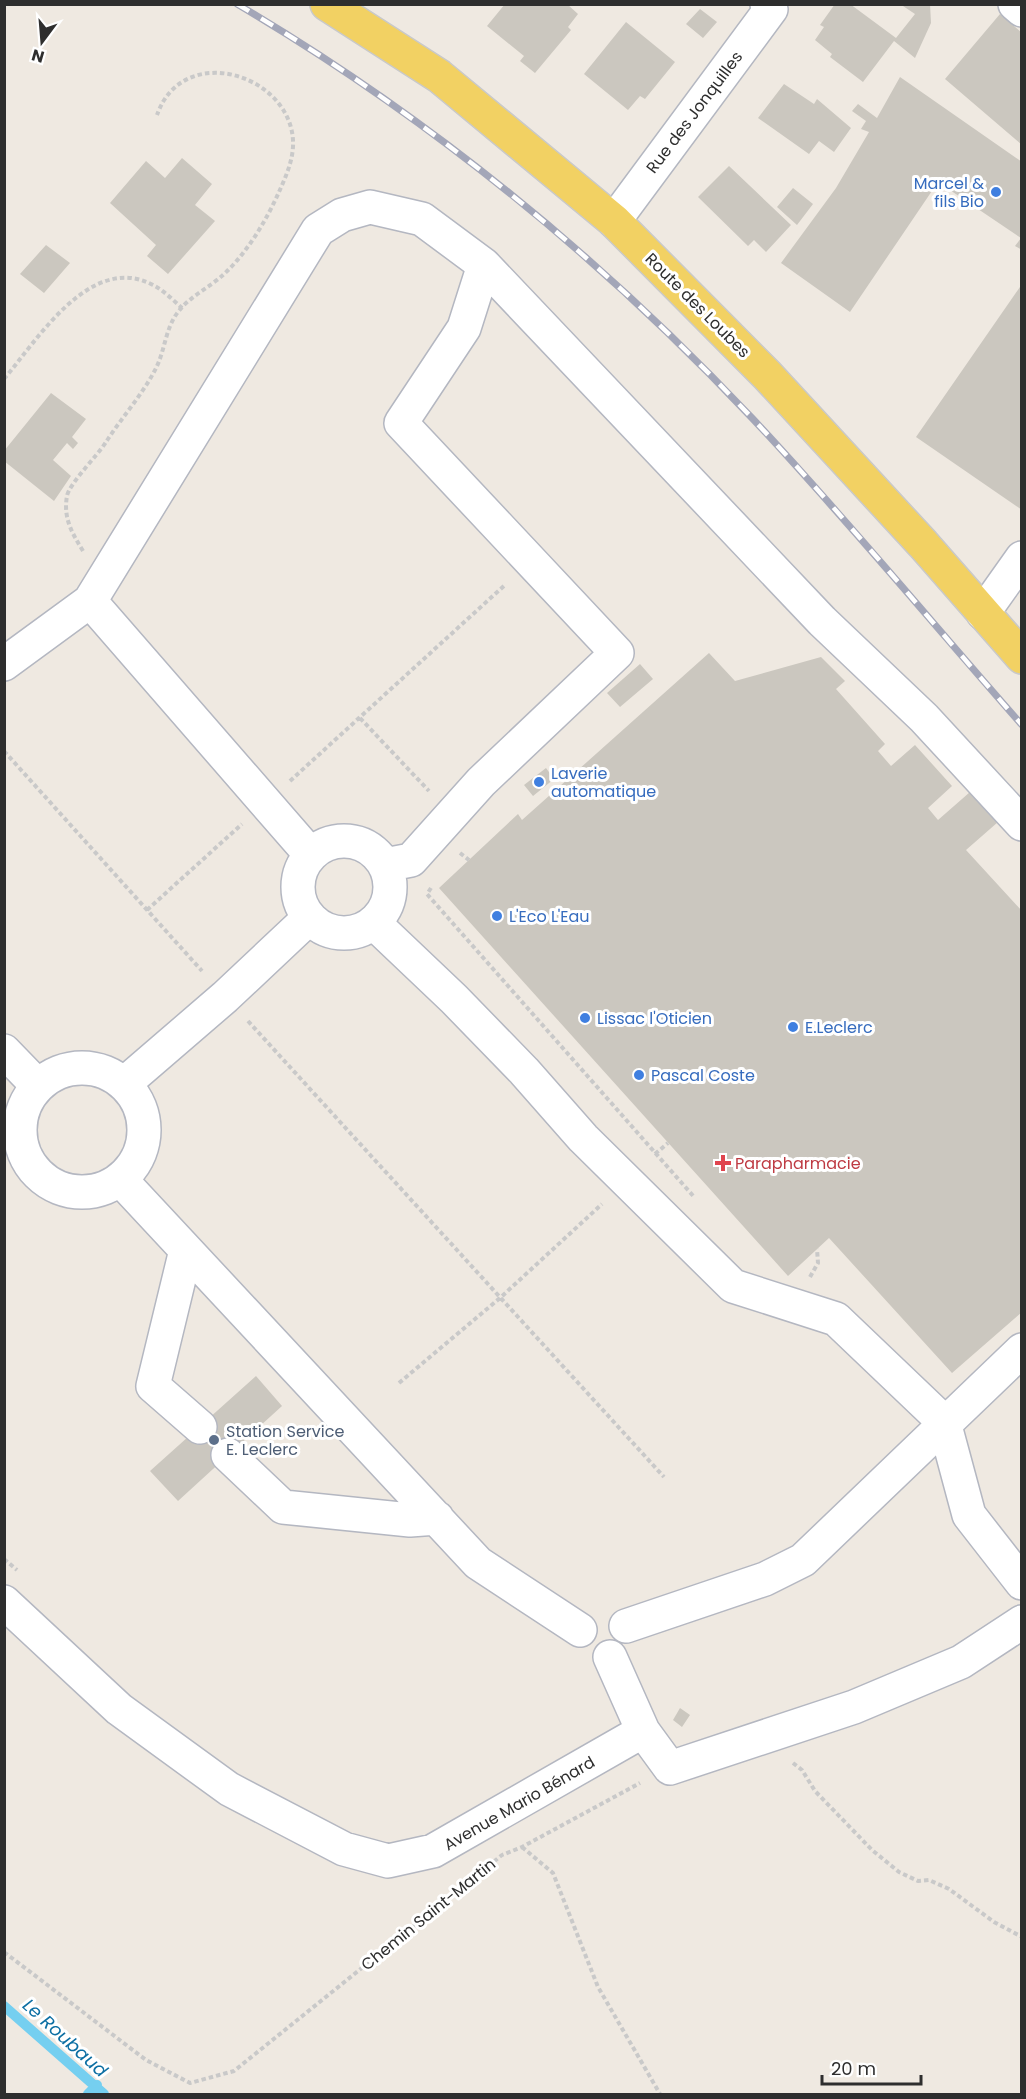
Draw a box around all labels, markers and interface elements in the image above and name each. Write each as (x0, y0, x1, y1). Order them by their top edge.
north arrow (12, 12, 72, 72)
text: N (29, 43, 47, 69)
street label: Rue des Jonquilles (641, 46, 748, 178)
place label: Marcel & fils Bio (914, 172, 984, 213)
marker: Marcel & fils Bio (989, 185, 1003, 199)
street label: Route des Loubes (640, 248, 755, 363)
place label: Laverie automatique (551, 762, 656, 803)
marker: Laverie automatique (532, 775, 546, 789)
place label: L'Eco L'Eau (509, 905, 590, 928)
marker: L'Eco L'Eau (490, 909, 504, 923)
place label: Lissac l'Oticien (597, 1007, 712, 1030)
marker: Lissac l'Oticien (578, 1011, 592, 1025)
place label: E.Leclerc (805, 1016, 873, 1039)
marker: E.Leclerc (786, 1020, 800, 1034)
place label: Pascal Coste (651, 1064, 755, 1087)
marker: Pascal Coste (632, 1068, 646, 1082)
place label: Parapharmacie (735, 1152, 861, 1175)
marker: Parapharmacie (716, 1156, 730, 1170)
place label: Station Service E. Leclerc (226, 1420, 344, 1461)
marker: Station Service E. Leclerc (207, 1433, 221, 1447)
street label: Avenue Mario Bénard (439, 1751, 599, 1856)
street label: Chemin Saint-Martin (356, 1853, 500, 1976)
water label: Le Roubaud (17, 1993, 114, 2083)
scale bar (822, 2048, 921, 2086)
text: 20 m (831, 2056, 876, 2081)

